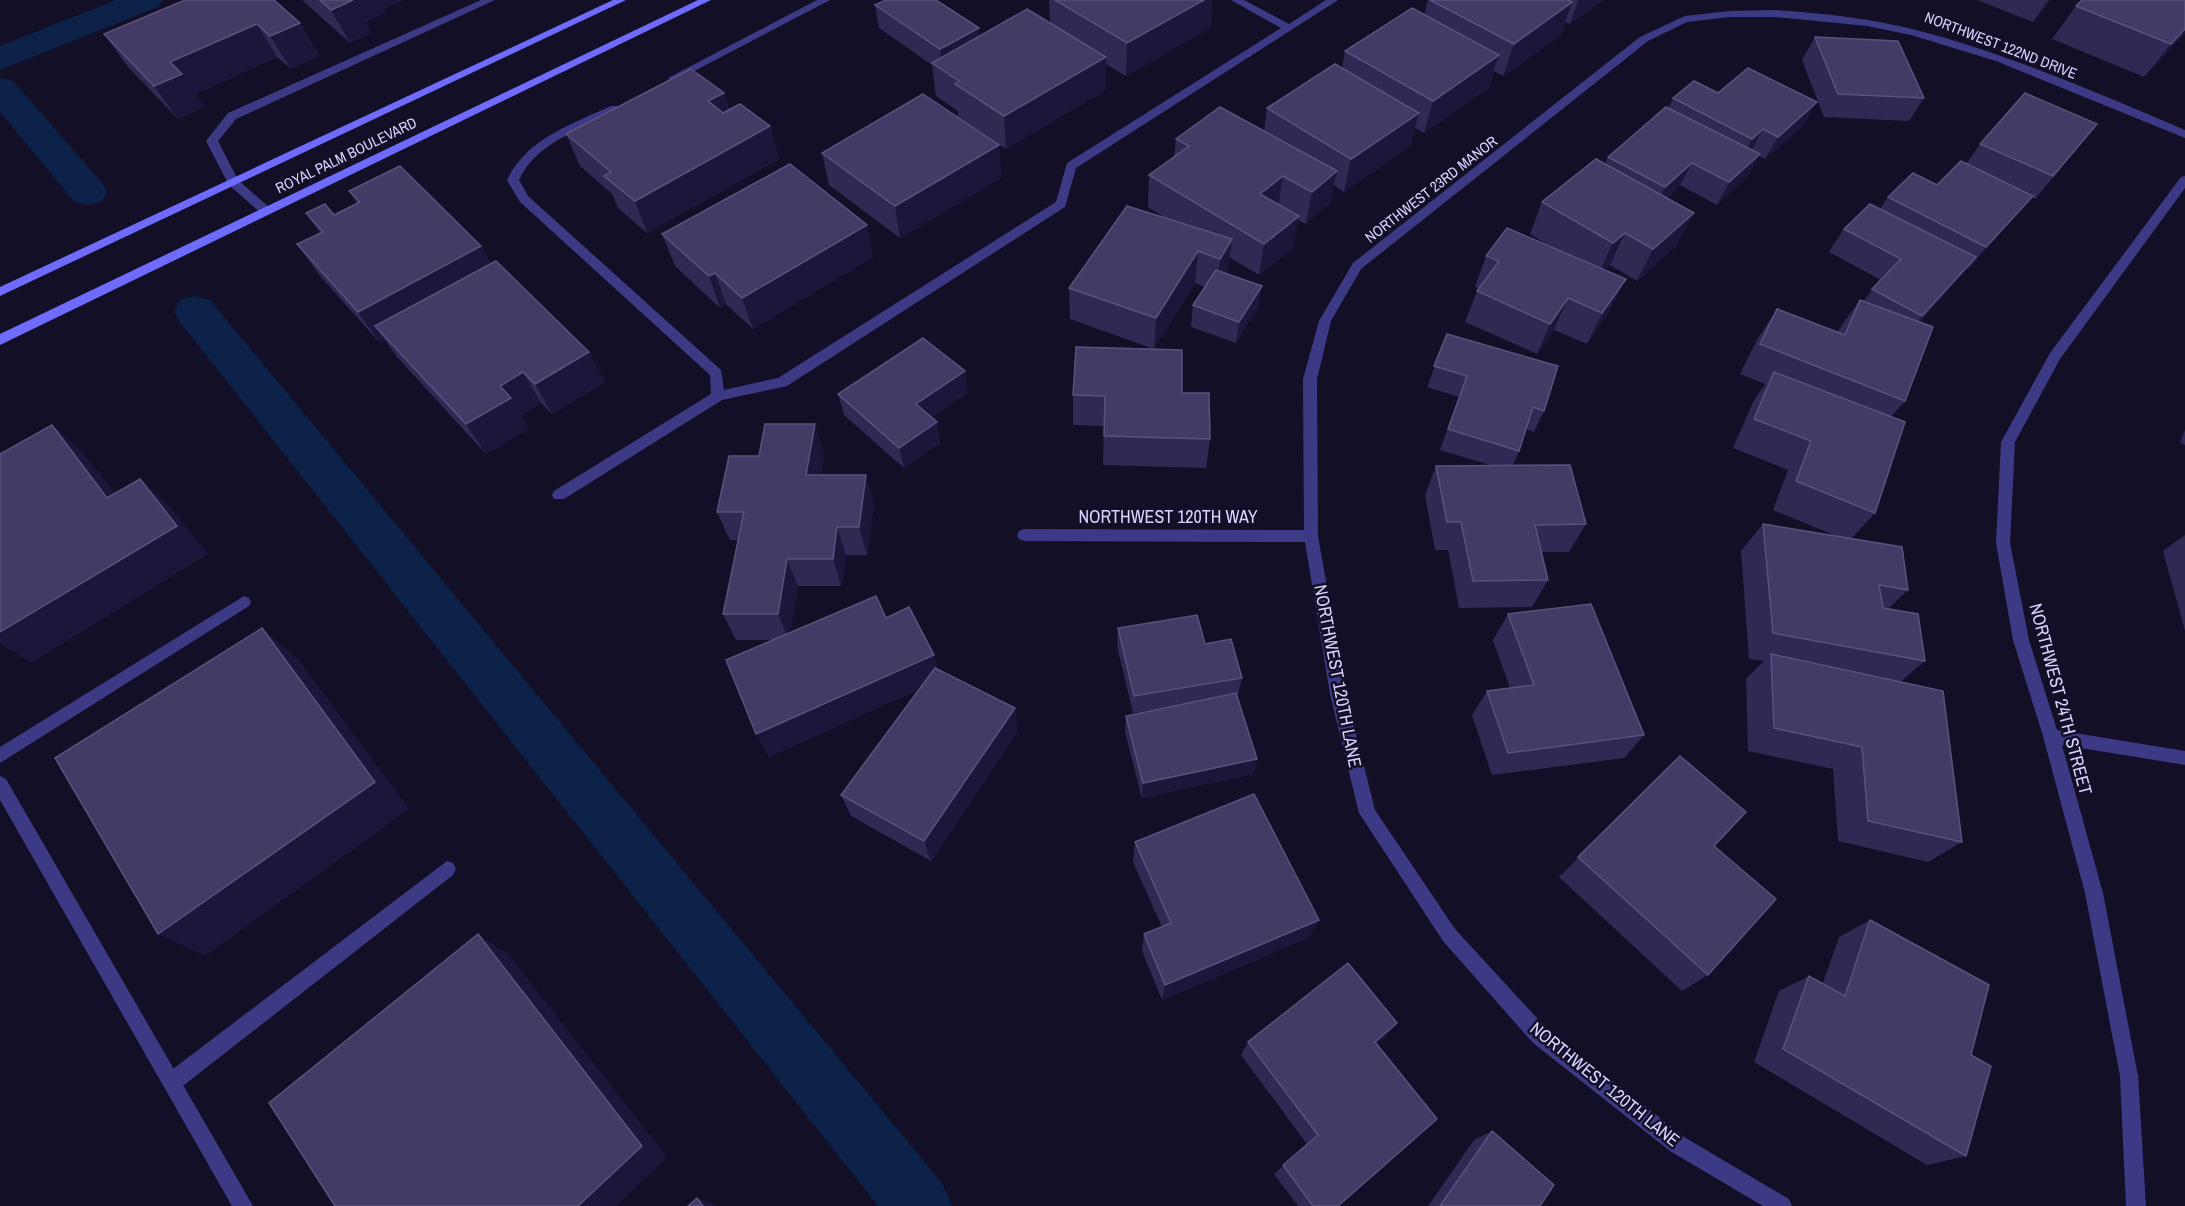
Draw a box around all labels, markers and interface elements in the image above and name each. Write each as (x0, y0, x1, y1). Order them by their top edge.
street label: NORTHWEST 122ND DRIVE (1922, 6, 2080, 84)
street label: ROYAL PALM BOULEVARD (272, 112, 420, 198)
street label: NORTHWEST 23RD MANOR (1360, 131, 1502, 247)
street label: NORTHWEST 120TH WAY (1078, 504, 1258, 529)
street label: NORTHWEST 120TH LANE (1308, 582, 1368, 770)
street label: NORTHWEST 24TH STREET (2023, 601, 2099, 797)
street label: NORTHWEST 120TH LANE (1525, 1016, 1685, 1152)

